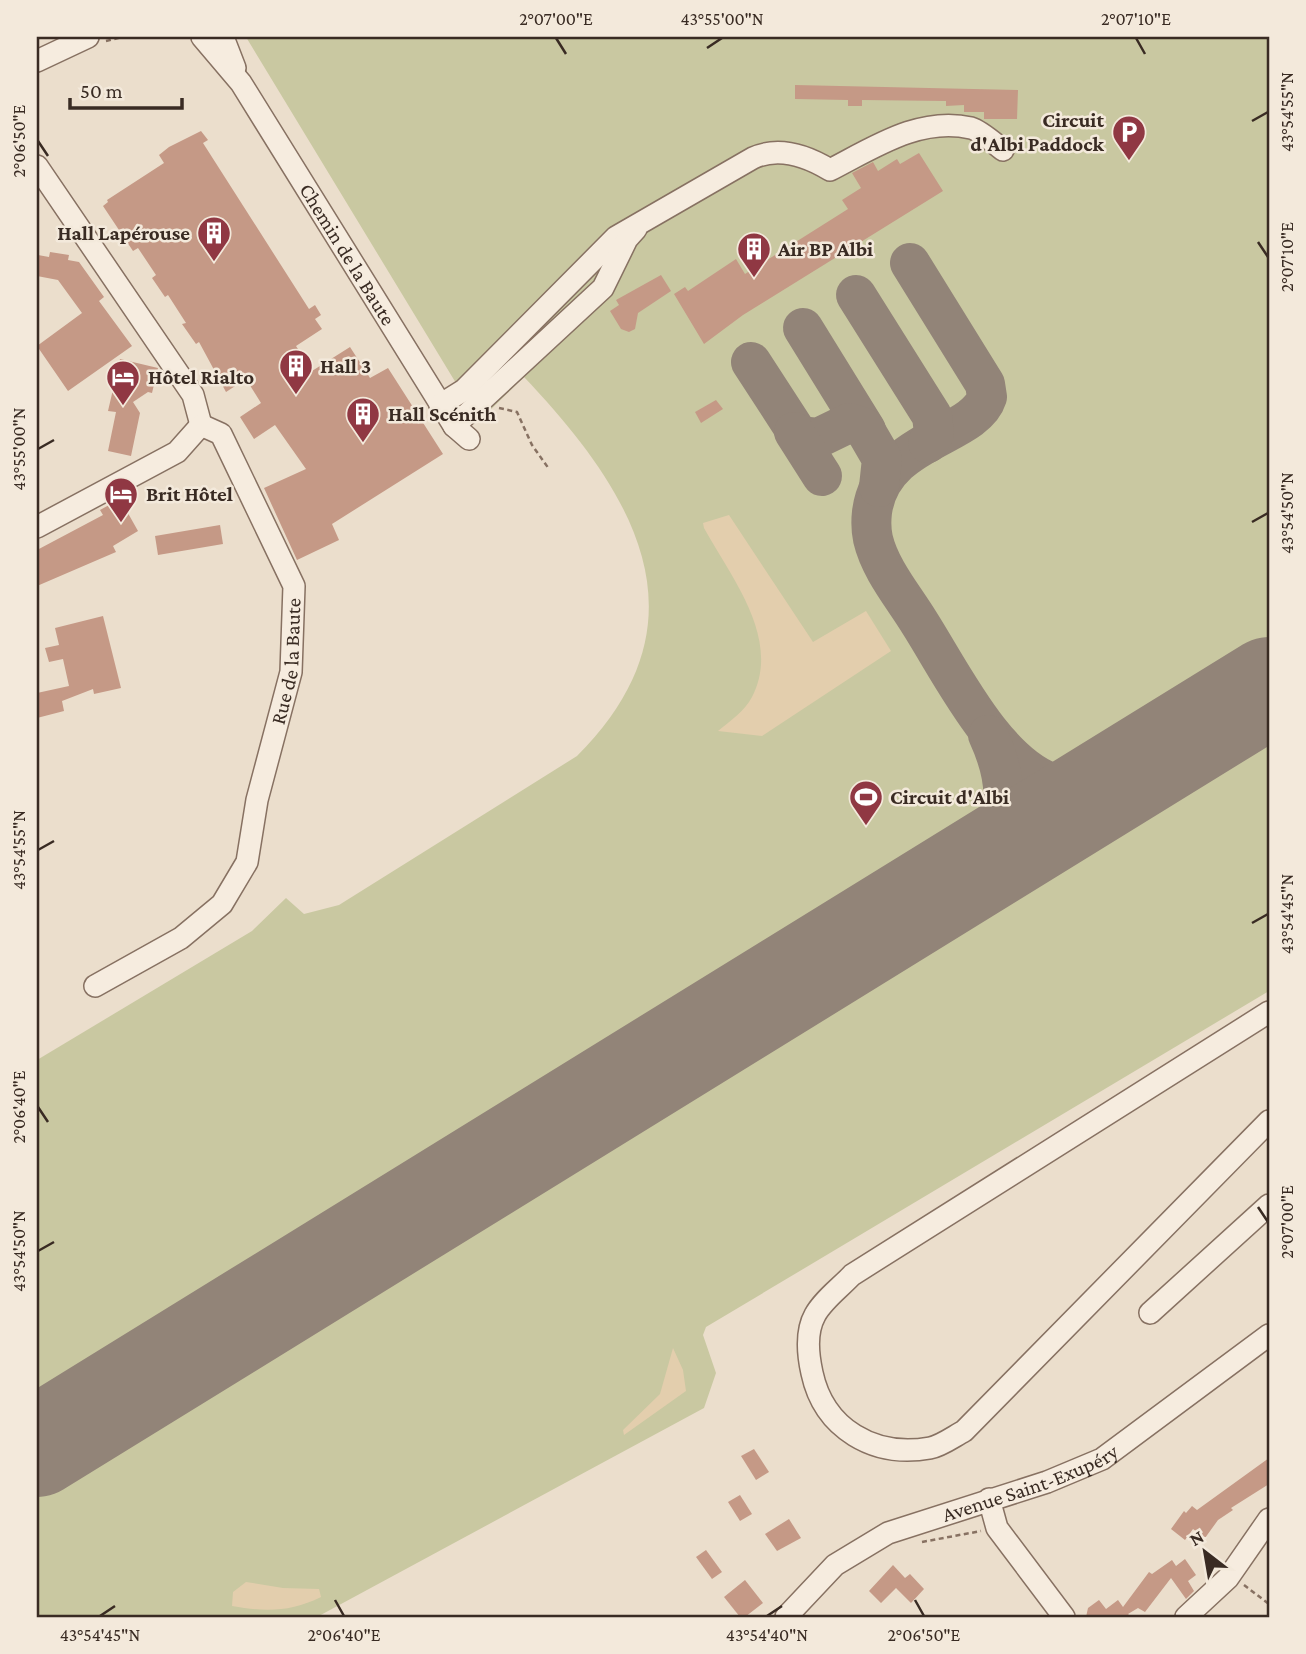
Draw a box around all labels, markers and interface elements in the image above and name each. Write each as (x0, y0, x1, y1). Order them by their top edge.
text: 2°07'00"E (519, 9, 593, 29)
text: 43°55'00"N (680, 9, 764, 29)
text: 2°07'10"E (1101, 9, 1171, 29)
scale bar (70, 66, 182, 110)
text: 43°54'55"N (1277, 72, 1297, 152)
text: 50 m (80, 79, 123, 103)
text: 2°06'50"E (9, 104, 29, 177)
place label: Circuit d'Albi Paddock (970, 108, 1105, 156)
parking icon: Circuit d'Albi Paddock (1110, 113, 1148, 162)
street label: Chemin de la Baute (294, 179, 400, 330)
building icon: Hall Lapérouse (195, 214, 233, 263)
place label: Hall Lapérouse (57, 221, 190, 245)
text: 2°07'10"E (1277, 222, 1297, 292)
building icon: Air BP Albi (735, 230, 773, 279)
place label: Air BP Albi (777, 237, 873, 261)
building icon: Hall 3 (277, 347, 315, 396)
place label: Hall 3 (320, 354, 371, 378)
hotel icon: Hôtel Rialto (104, 358, 142, 407)
place label: Hôtel Rialto (148, 365, 254, 389)
building icon: Hall Scénith (344, 395, 382, 444)
place label: Hall Scénith (388, 402, 496, 426)
text: 43°55'00"N (9, 407, 29, 491)
text: 43°54'50"N (1277, 472, 1297, 554)
hotel icon: Brit Hôtel (102, 475, 140, 524)
place label: Brit Hôtel (146, 482, 233, 506)
street label: Rue de la Baute (266, 598, 306, 727)
sports icon: Circuit d'Albi (847, 778, 885, 827)
place label: Circuit d'Albi (890, 785, 1009, 809)
text: 43°54'55"N (9, 810, 29, 890)
text: 43°54'45"N (1277, 874, 1297, 954)
text: 2°06'40"E (9, 1070, 29, 1144)
text: 2°07'00"E (1277, 1185, 1297, 1259)
text: 43°54'50"N (9, 1210, 29, 1292)
street label: Avenue Saint-Exupéry (939, 1439, 1123, 1527)
north arrow (1170, 1518, 1240, 1588)
text: N (1186, 1525, 1208, 1550)
text: 43°54'45"N (60, 1625, 140, 1645)
text: 2°06'40"E (307, 1625, 381, 1645)
text: 43°54'40"N (726, 1625, 808, 1645)
text: 2°06'50"E (888, 1625, 961, 1645)

